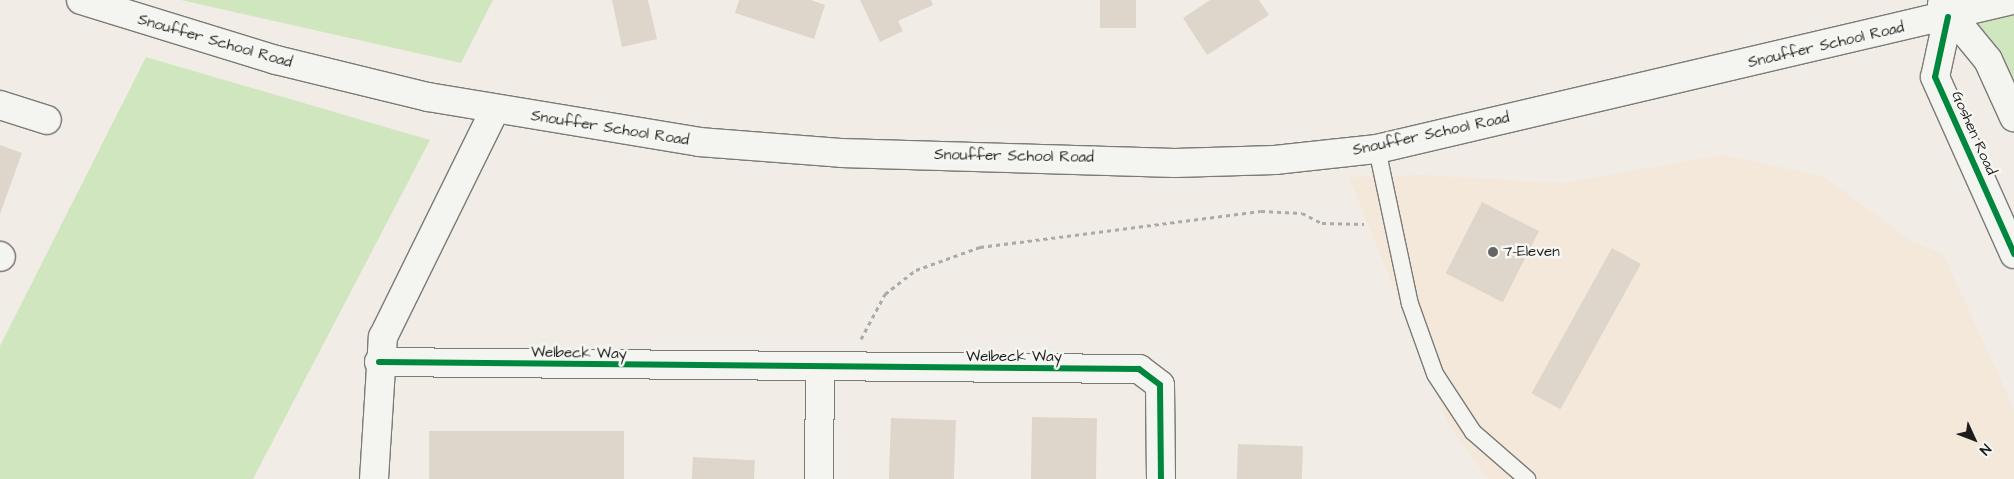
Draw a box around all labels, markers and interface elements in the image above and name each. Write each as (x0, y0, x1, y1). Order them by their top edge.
street label: Snouffer School Road (136, 10, 294, 72)
street label: Snouffer School Road (1746, 18, 1906, 72)
street label: Goshen Road (1948, 88, 2000, 178)
street label: Snouffer School Road (530, 107, 690, 149)
street label: Snouffer School Road (1351, 109, 1511, 159)
street label: Snouffer School Road (934, 146, 1094, 166)
place label: 7-Eleven (1503, 243, 1560, 261)
marker: 7-Eleven (1487, 246, 1499, 258)
street label: Welbeck Way (531, 343, 627, 363)
street label: Welbeck Way (966, 348, 1062, 366)
north arrow (1949, 414, 1999, 464)
text: N (1975, 439, 1995, 459)

